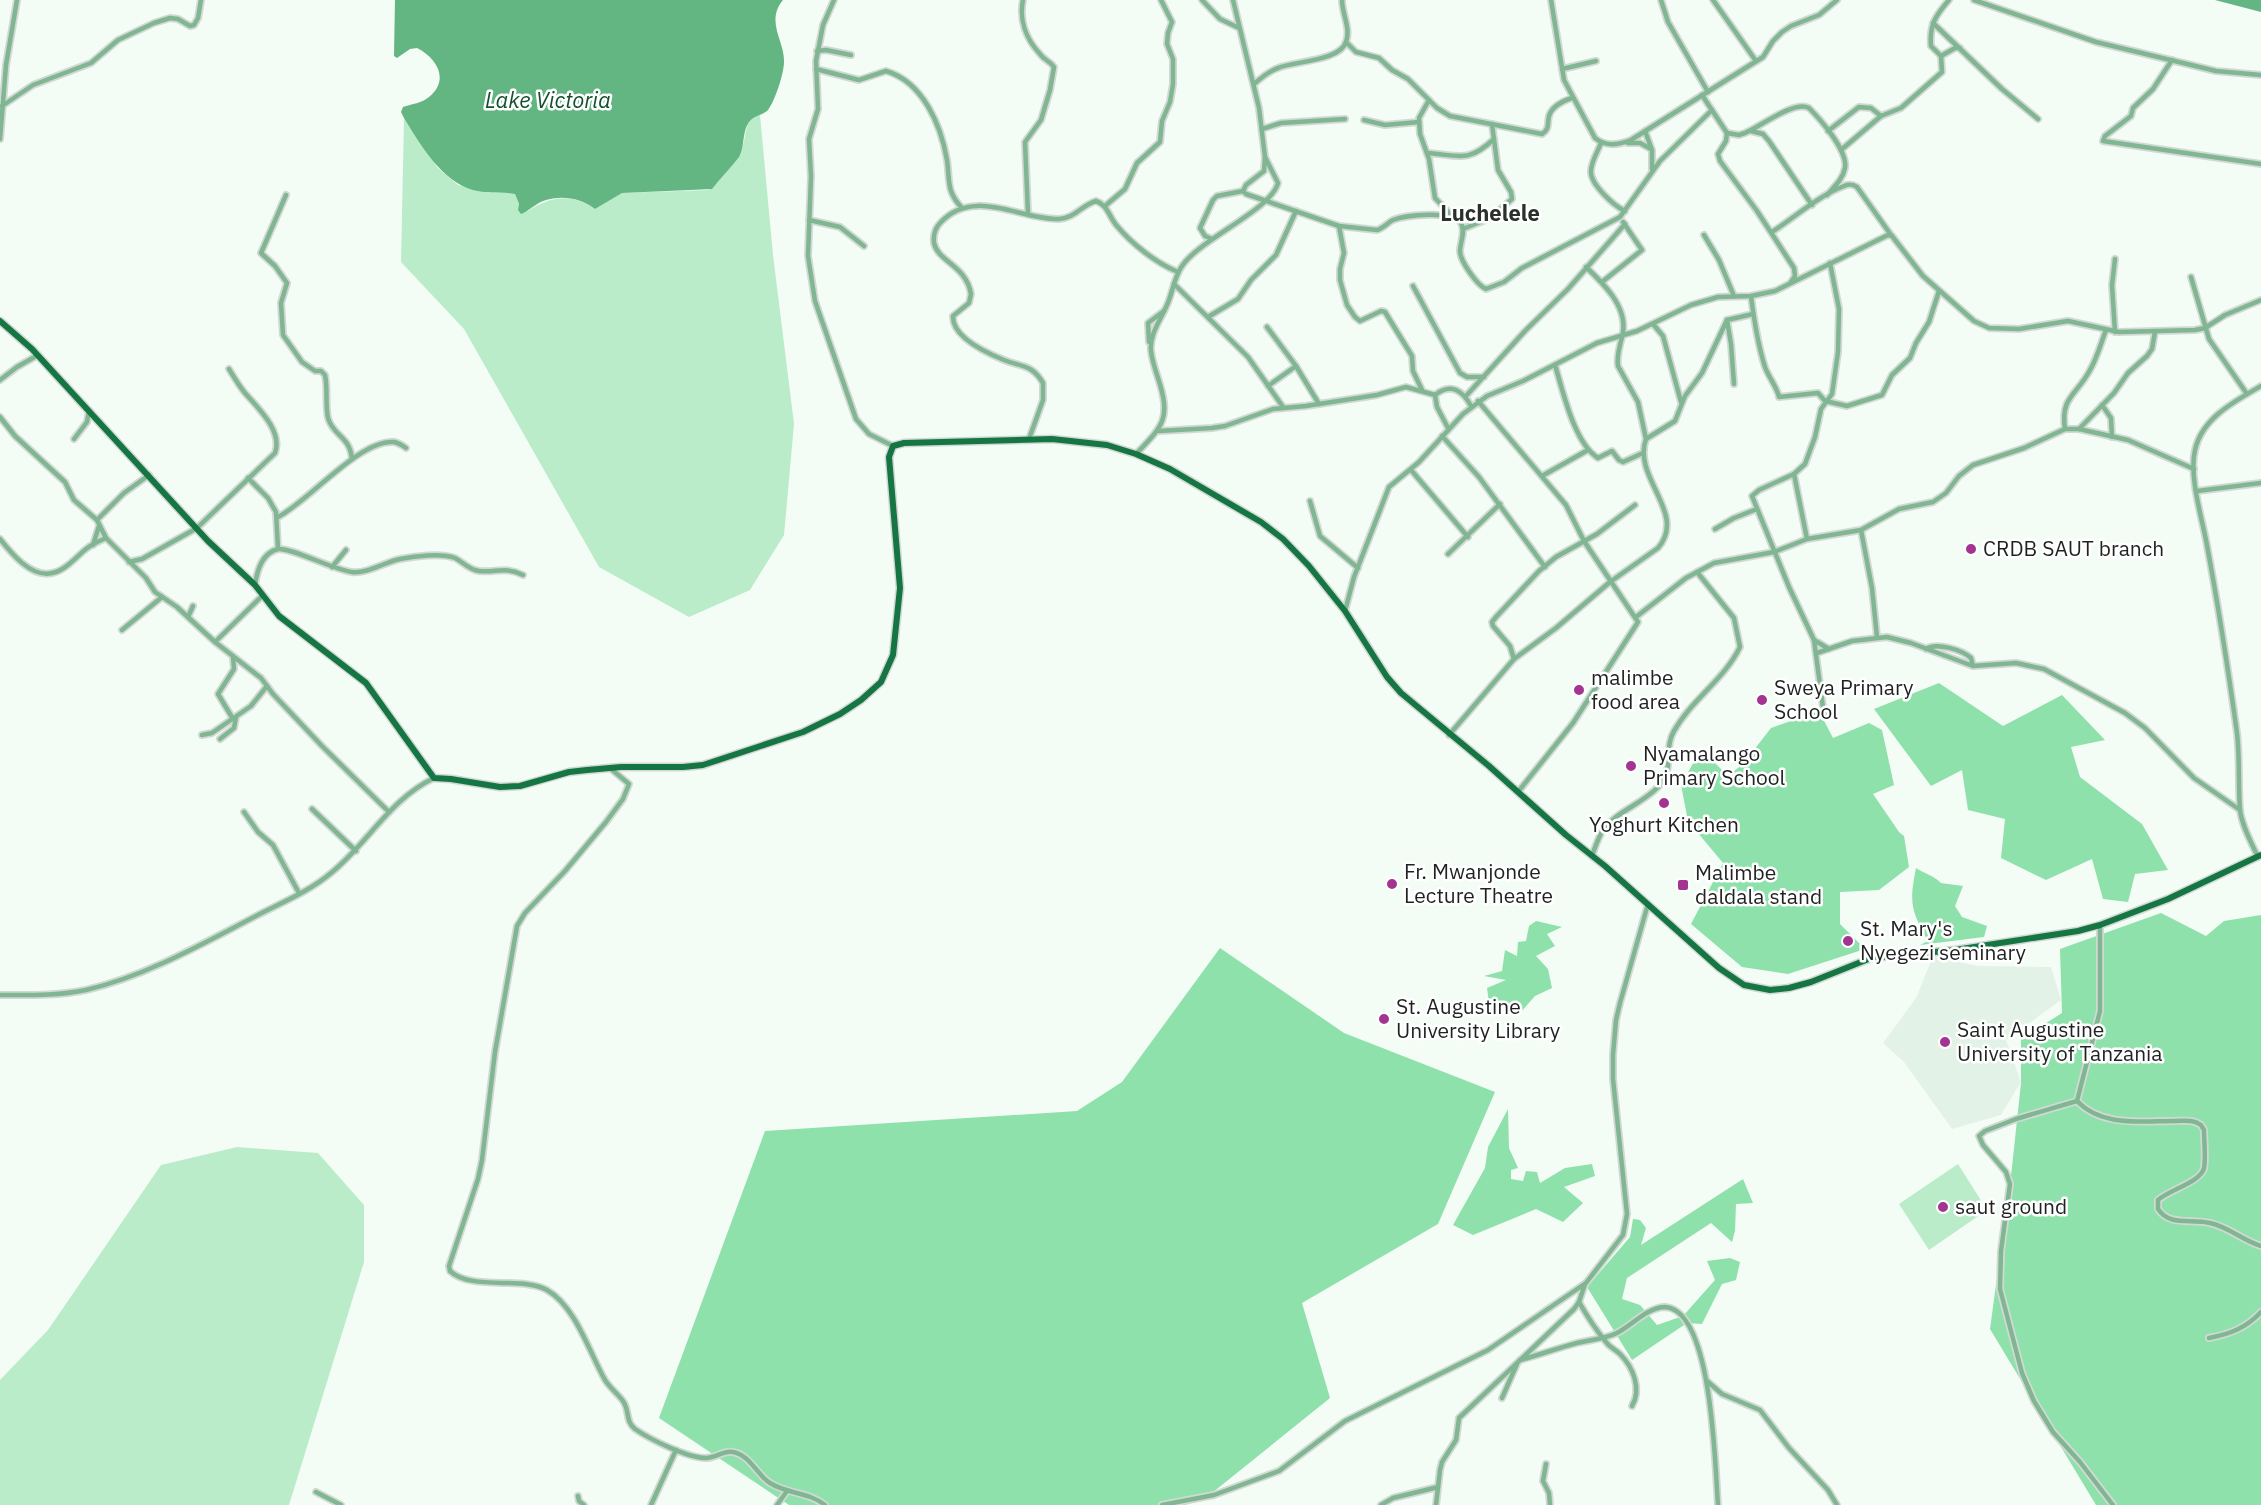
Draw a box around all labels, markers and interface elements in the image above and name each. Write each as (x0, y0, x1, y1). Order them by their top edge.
water label: Lake Victoria (485, 85, 611, 114)
district label: Luchelele (1440, 198, 1540, 227)
place label: CRDB SAUT branch (1983, 534, 2164, 562)
marker: CRDB SAUT branch (1964, 542, 1978, 556)
place label: malimbe food area (1591, 663, 1680, 715)
place label: Sweya Primary School (1774, 673, 1914, 725)
marker: malimbe food area (1572, 683, 1586, 697)
marker: Sweya Primary School (1755, 693, 1769, 707)
place label: Nyamalango Primary School (1643, 739, 1786, 791)
marker: Nyamalango Primary School (1624, 759, 1638, 773)
marker: Yoghurt Kitchen (1657, 796, 1671, 810)
place label: Yoghurt Kitchen (1589, 810, 1739, 838)
place label: Fr. Mwanjonde Lecture Theatre (1404, 857, 1553, 909)
place label: Malimbe daldala stand (1695, 858, 1822, 910)
marker: Fr. Mwanjonde Lecture Theatre (1385, 877, 1399, 891)
marker: Malimbe daldala stand (1676, 878, 1690, 892)
place label: St. Mary's Nyegezi seminary (1860, 914, 2026, 966)
marker: St. Mary's Nyegezi seminary (1841, 934, 1855, 948)
place label: St. Augustine University Library (1396, 992, 1561, 1044)
marker: St. Augustine University Library (1377, 1012, 1391, 1026)
place label: Saint Augustine University of Tanzania (1957, 1015, 2163, 1067)
marker: Saint Augustine University of Tanzania (1938, 1035, 1952, 1049)
place label: saut ground (1955, 1192, 2067, 1220)
marker: saut ground (1936, 1200, 1950, 1214)

